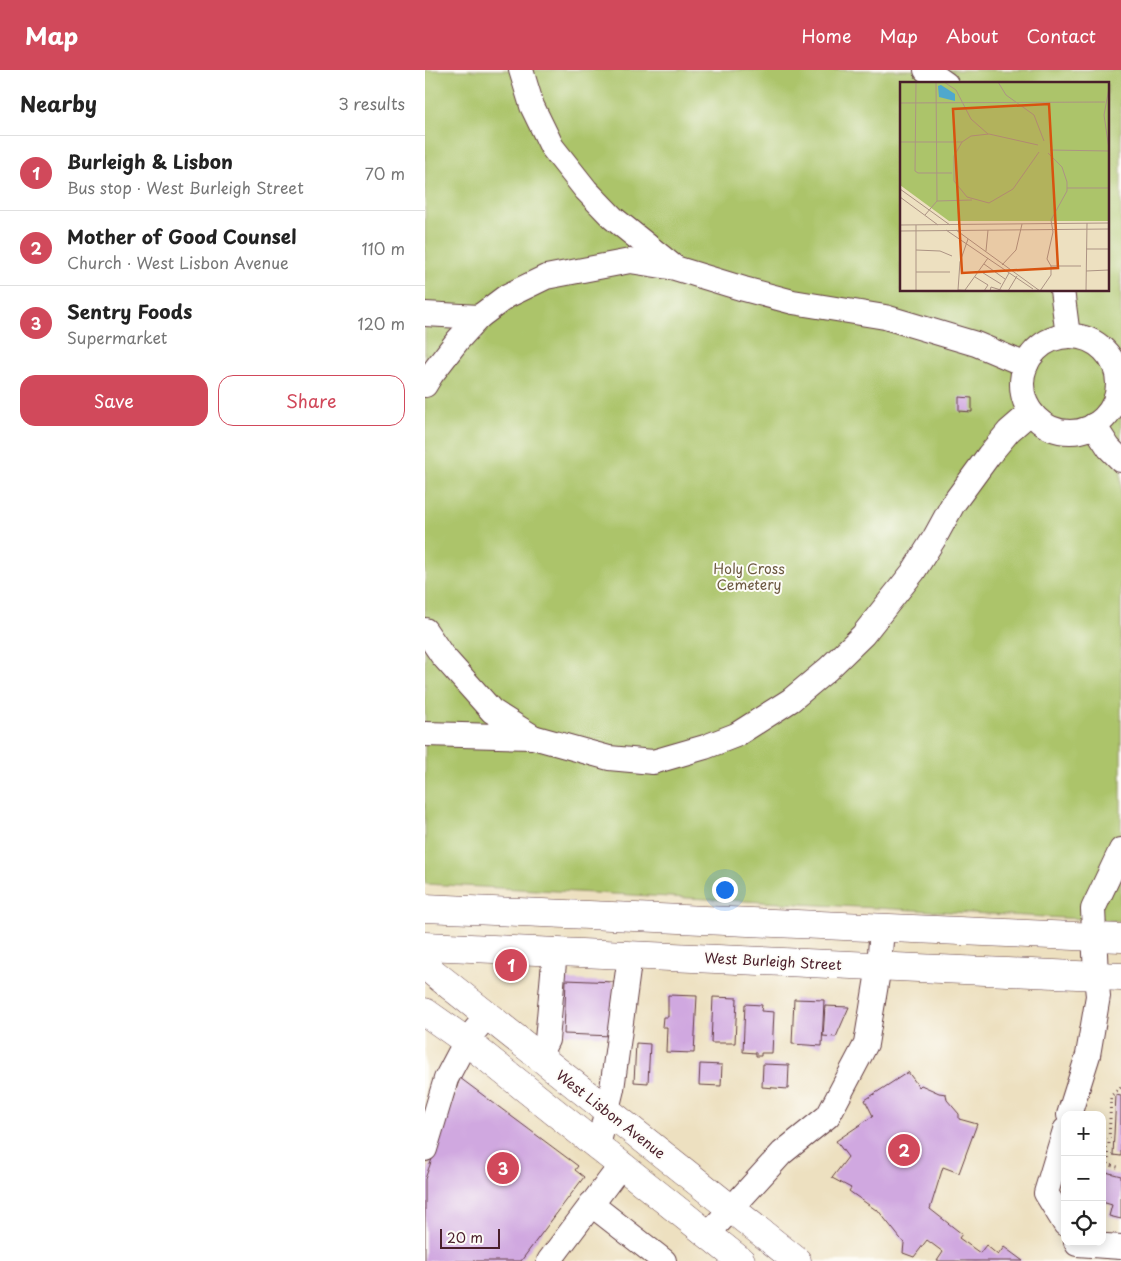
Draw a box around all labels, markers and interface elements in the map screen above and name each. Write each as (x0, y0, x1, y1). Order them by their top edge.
text: Map (25, 17, 78, 53)
text: Home (801, 22, 851, 49)
text: Map (879, 22, 918, 49)
text: About (946, 22, 998, 49)
text: Contact (1026, 22, 1096, 49)
inset map (900, 82, 1109, 291)
text: Nearby (20, 87, 97, 119)
text: 3 results (338, 91, 405, 115)
text: Burleigh & Lisbon (67, 147, 233, 175)
text: 1 (32, 161, 40, 185)
text: 70 m (365, 161, 405, 185)
text: Bus stop · West Burleigh Street (67, 175, 304, 199)
text: Mother of Good Counsel (67, 222, 296, 250)
text: 2 (30, 236, 42, 260)
text: 110 m (362, 236, 405, 260)
text: Church · West Lisbon Avenue (67, 250, 289, 274)
text: Sentry Foods (67, 297, 192, 325)
text: 3 (31, 311, 41, 335)
text: 120 m (358, 311, 405, 335)
text: Supermarket (67, 325, 167, 349)
button: Save (20, 375, 208, 426)
button: Share (218, 375, 405, 426)
park label: Holy Cross Cemetery (713, 558, 785, 595)
your location (712, 877, 738, 903)
pin: 1 (495, 946, 527, 984)
street label: West Burleigh Street (704, 947, 843, 975)
street label: West Lisbon Avenue (552, 1065, 670, 1164)
map controls (1061, 1111, 1106, 1246)
button: + (1061, 1111, 1106, 1156)
pin: 2 (888, 1131, 920, 1169)
pin: 3 (487, 1149, 519, 1187)
button: − (1061, 1156, 1106, 1201)
button: locate (1061, 1201, 1106, 1246)
scale bar (440, 1226, 500, 1249)
text: 20 m (447, 1227, 483, 1248)

